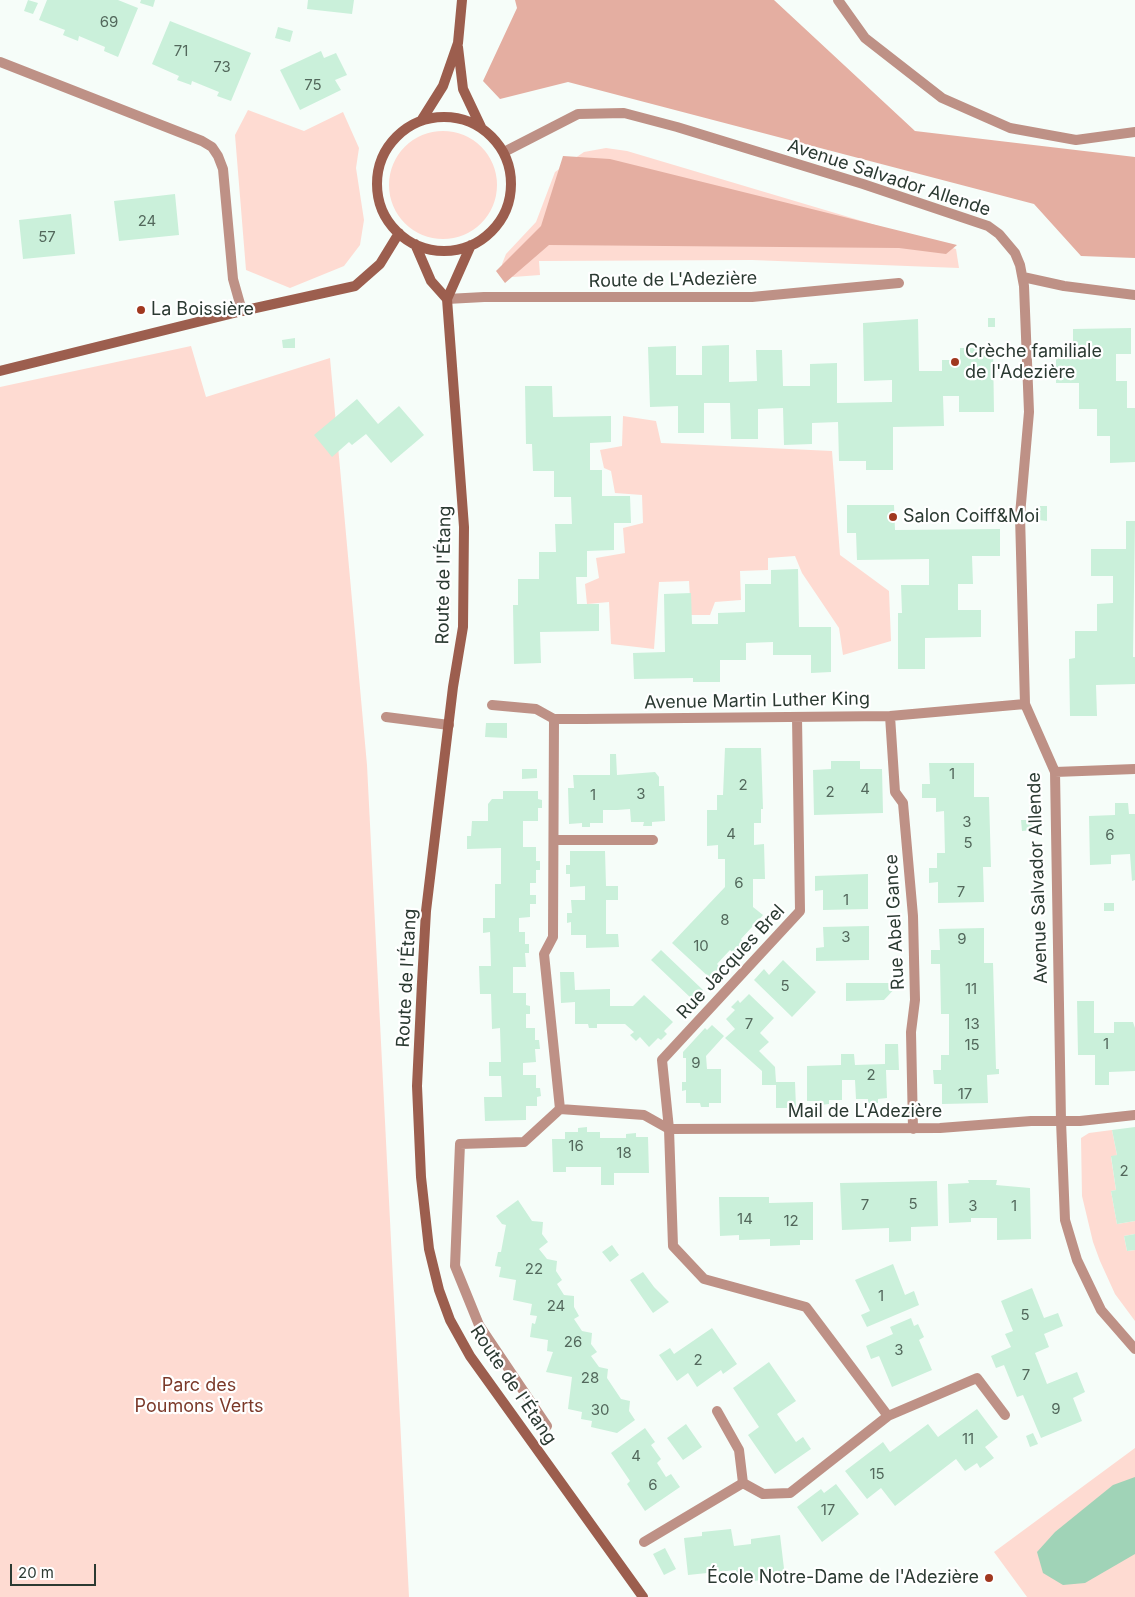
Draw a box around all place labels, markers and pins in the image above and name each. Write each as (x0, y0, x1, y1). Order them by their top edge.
place label: La Boissière (151, 299, 254, 321)
marker: La Boissière (135, 304, 147, 316)
place label: Crèche familiale de l'Adezière (965, 341, 1102, 384)
marker: Crèche familiale de l'Adezière (949, 356, 961, 368)
place label: Salon Coiff&Moi (903, 506, 1039, 528)
marker: Salon Coiff&Moi (887, 511, 899, 523)
place label: École Notre-Dame de l'Adezière (707, 1567, 979, 1589)
marker: École Notre-Dame de l'Adezière (983, 1572, 995, 1584)

